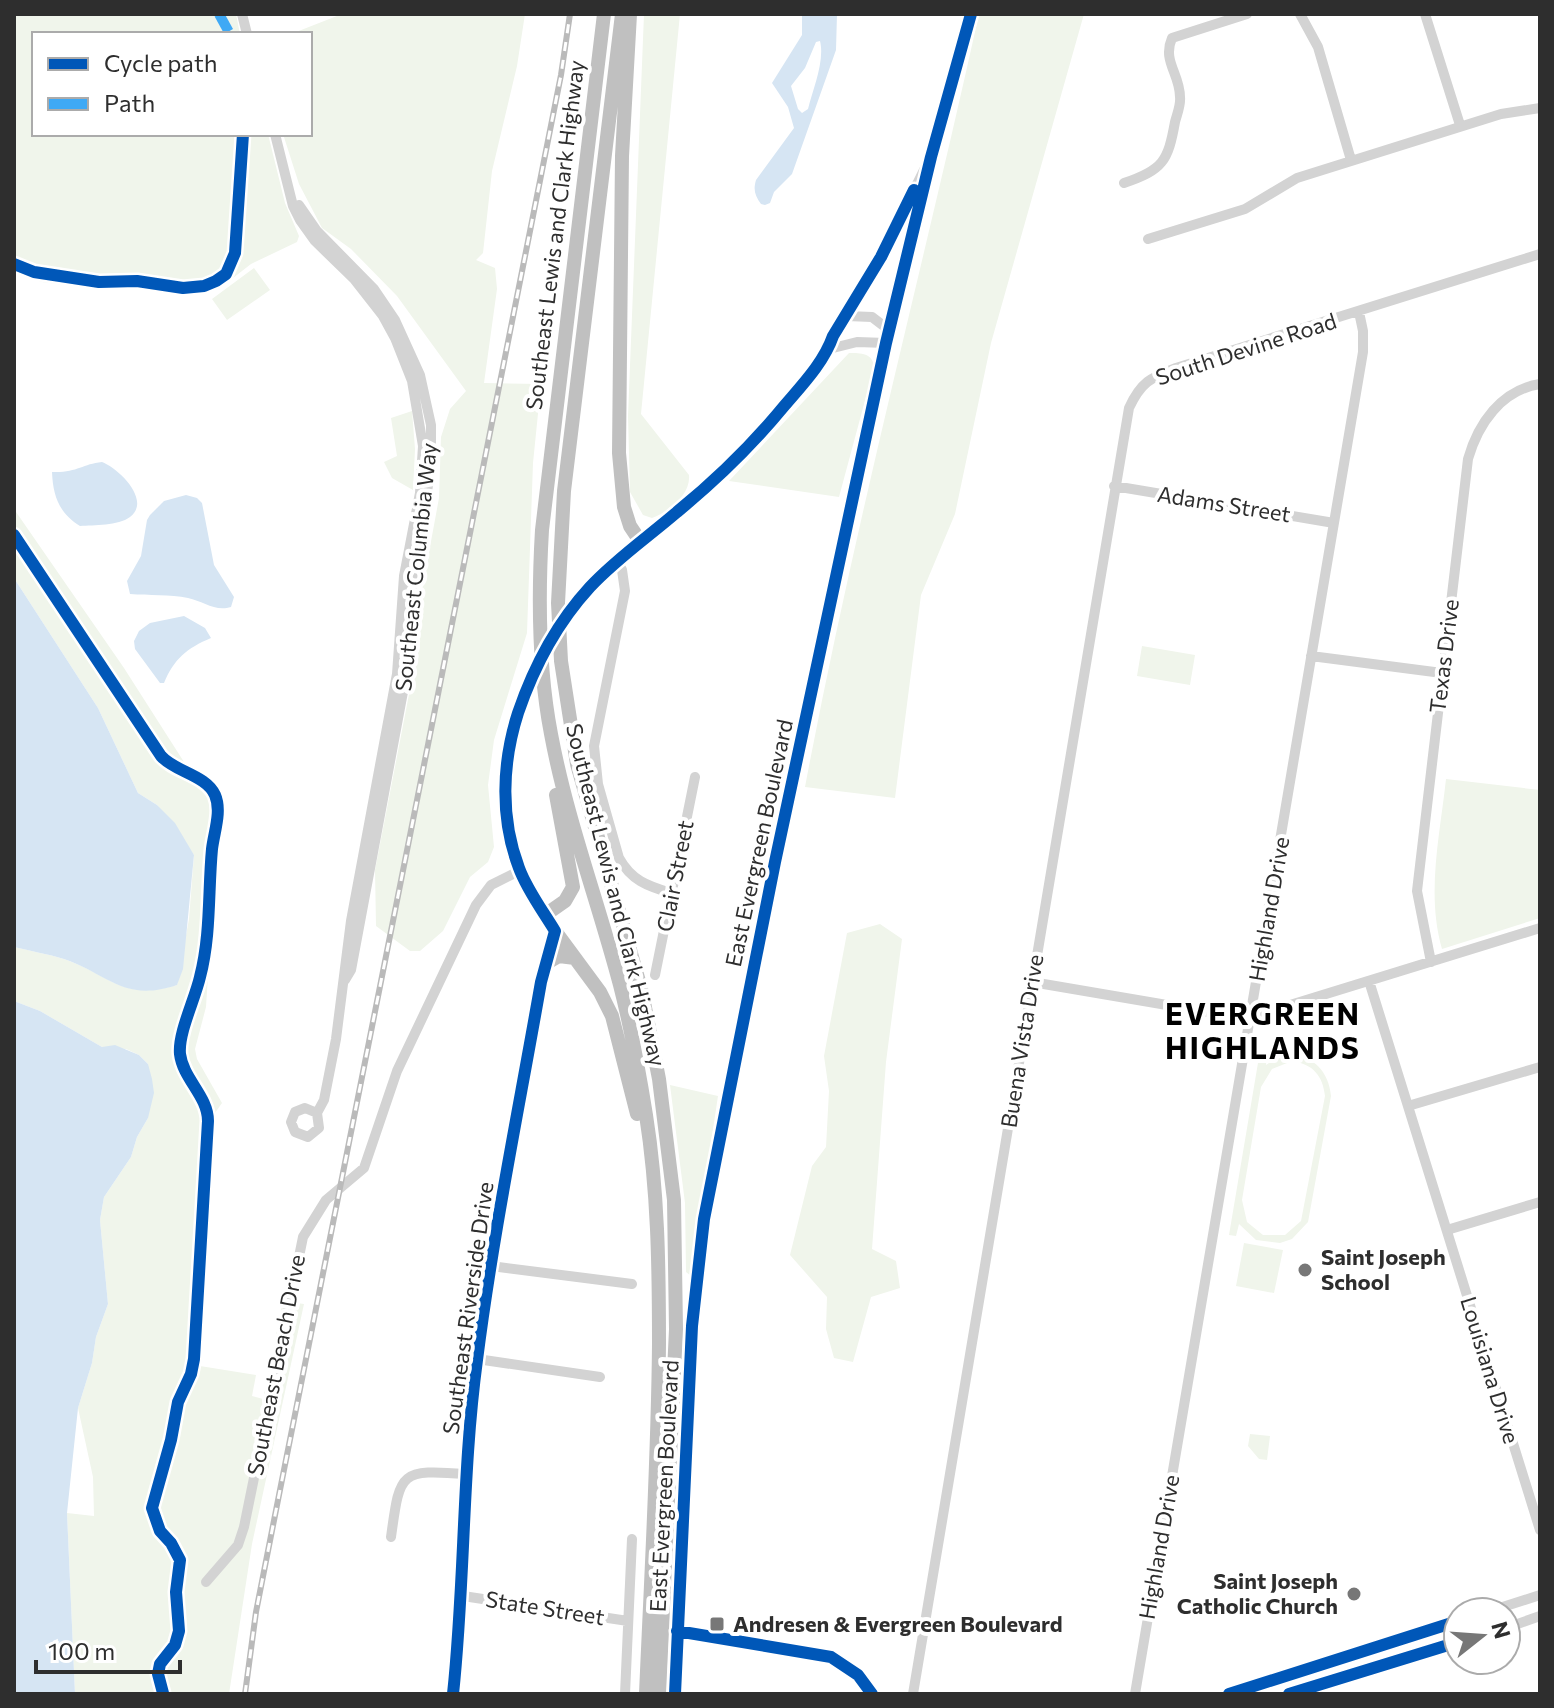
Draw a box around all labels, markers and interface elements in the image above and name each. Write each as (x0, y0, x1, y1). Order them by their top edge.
legend (32, 32, 312, 136)
text: Cycle path (104, 48, 218, 77)
street label: Southeast Lewis and Clark Highway (520, 58, 589, 411)
text: Path (104, 88, 155, 117)
street label: South Devine Road (1152, 307, 1340, 390)
street label: Southeast Columbia Way (389, 441, 442, 693)
street label: Adams Street (1156, 480, 1293, 527)
street label: Texas Drive (1423, 597, 1464, 714)
street label: East Evergreen Boulevard (719, 717, 798, 969)
street label: Southeast Lewis and Clark Highway (561, 721, 672, 1069)
street label: Clair Street (650, 818, 699, 934)
street label: Highland Drive (1242, 834, 1295, 983)
street label: Buena Vista Drive (994, 952, 1049, 1129)
district label: EVERGREEN HIGHLANDS (1165, 994, 1361, 1065)
street label: Southeast Riverside Drive (436, 1180, 499, 1436)
place label: Saint Joseph School (1321, 1243, 1446, 1295)
street label: Southeast Beach Drive (241, 1252, 310, 1478)
marker: Saint Joseph School (1296, 1261, 1314, 1279)
street label: Louisiana Drive (1455, 1293, 1526, 1447)
street label: East Evergreen Boulevard (643, 1359, 684, 1613)
street label: Highland Drive (1132, 1472, 1185, 1621)
place label: Saint Joseph Catholic Church (1177, 1567, 1338, 1619)
street label: State Street (484, 1585, 606, 1630)
marker: Saint Joseph Catholic Church (1345, 1585, 1363, 1603)
north arrow (1442, 1596, 1522, 1676)
place label: Andresen & Evergreen Boulevard (733, 1610, 1063, 1637)
marker: Andresen & Evergreen Boulevard (708, 1615, 726, 1633)
text: N (1486, 1618, 1517, 1642)
scale bar (36, 1624, 180, 1674)
text: 100 m (48, 1636, 115, 1665)

